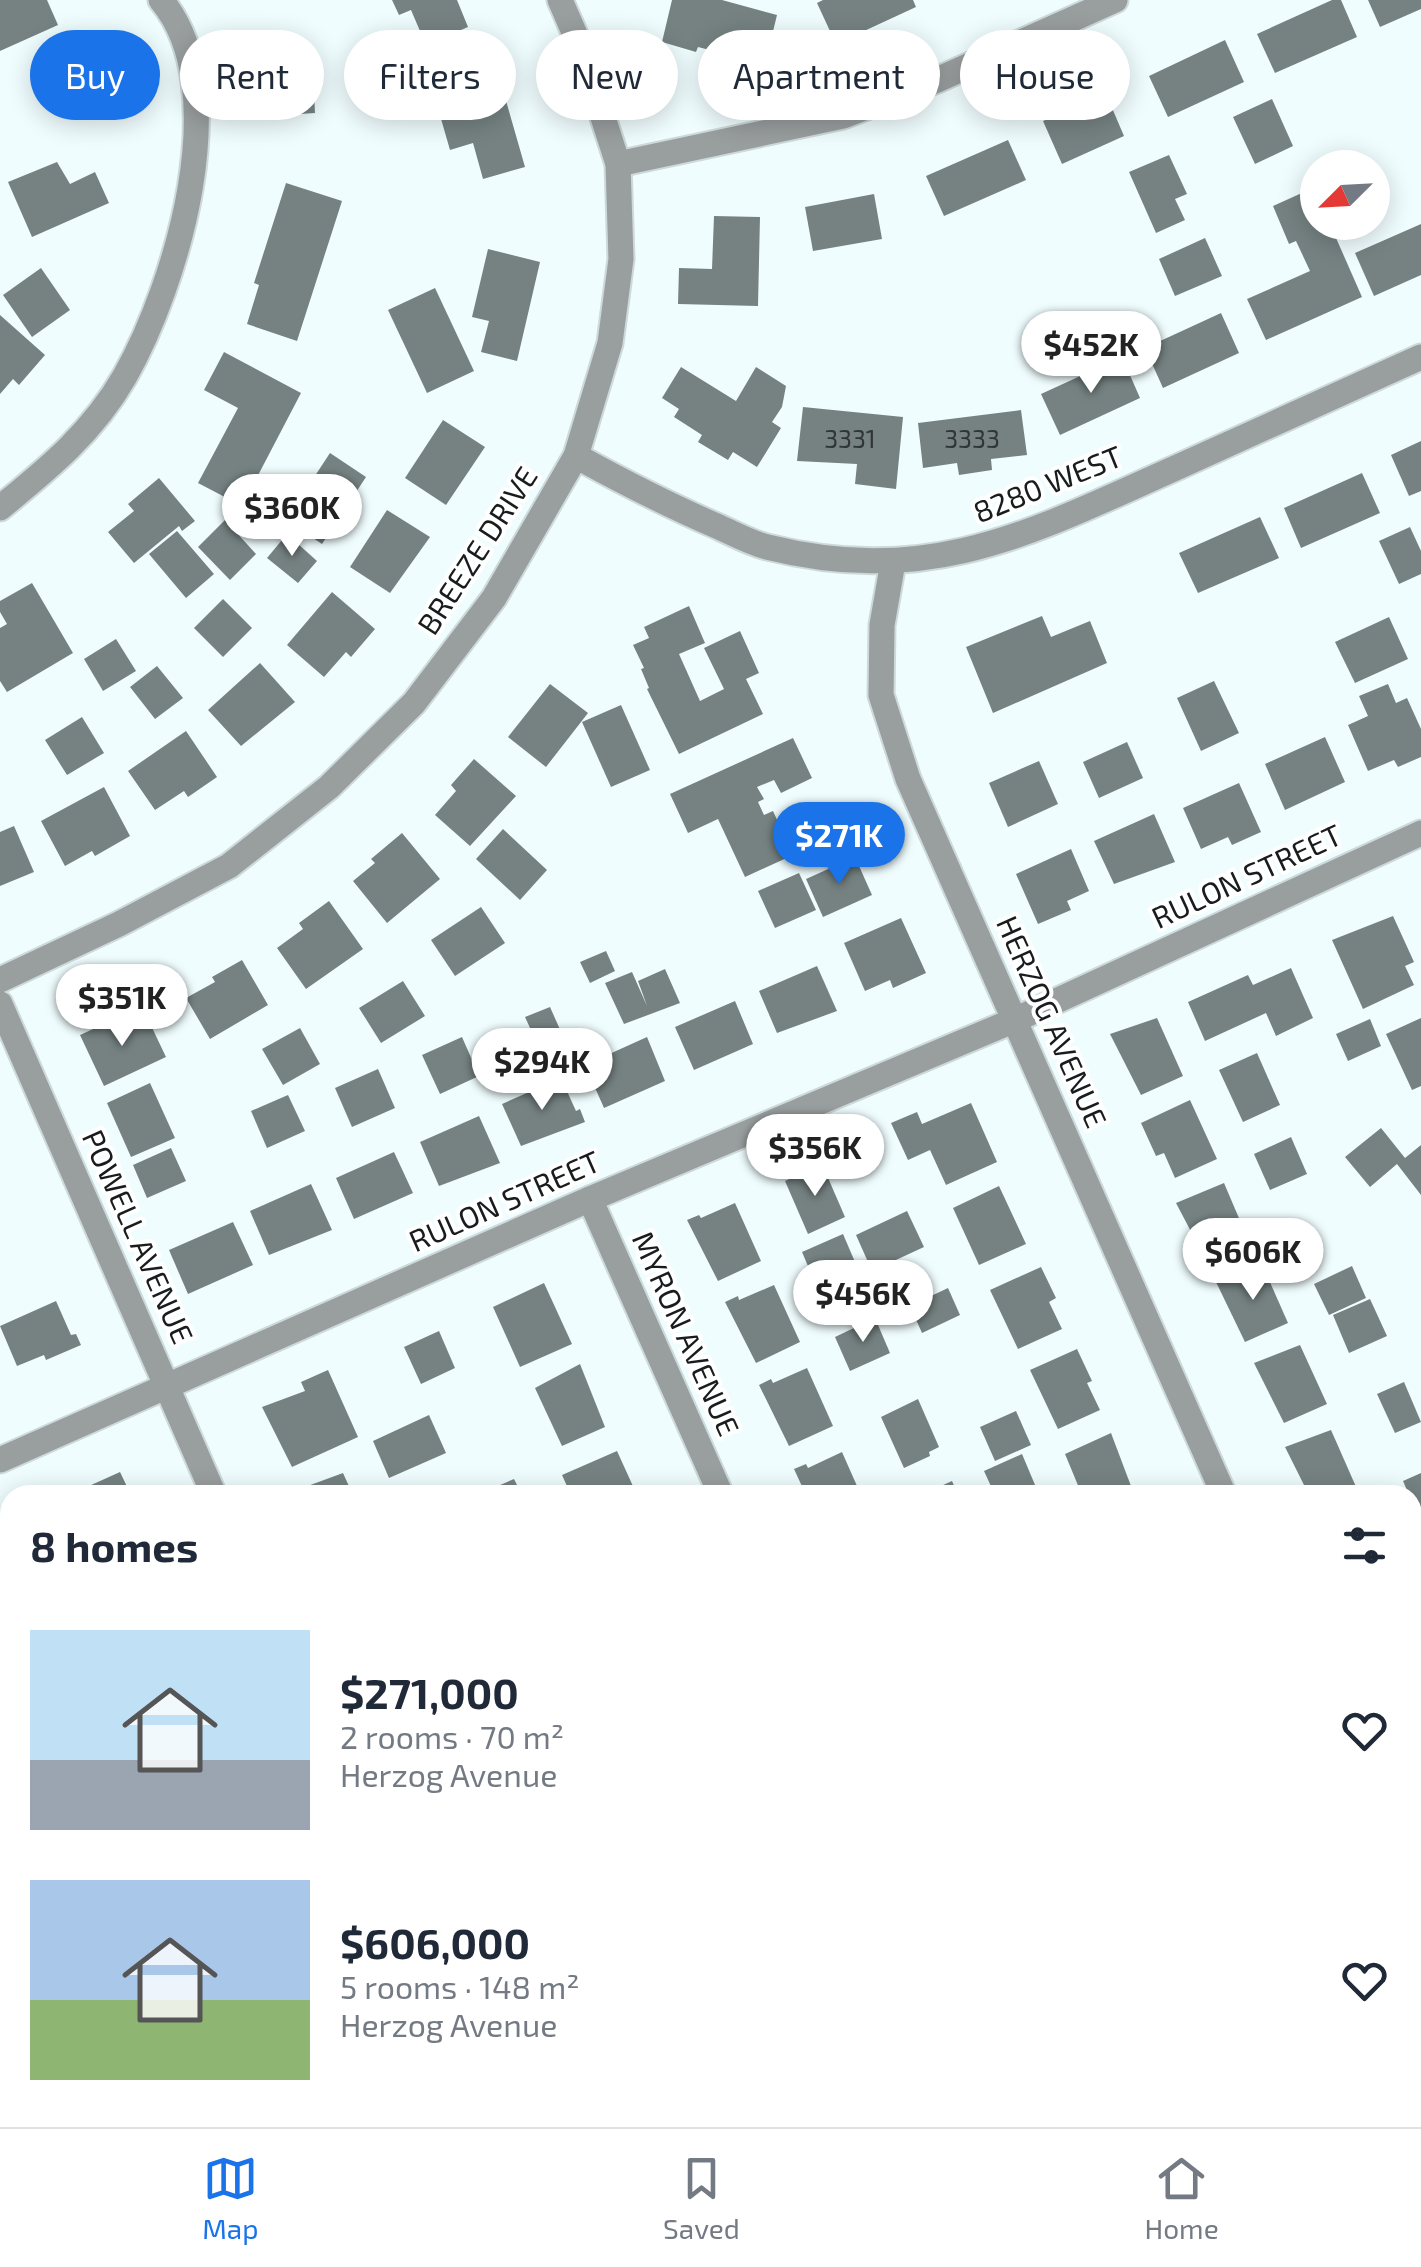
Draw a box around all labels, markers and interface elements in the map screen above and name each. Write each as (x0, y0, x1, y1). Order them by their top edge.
chip: Buy (30, 30, 160, 120)
chip: Rent (180, 30, 324, 120)
chip: Filters (344, 30, 516, 120)
chip: New (536, 30, 678, 120)
chip: Apartment (698, 30, 940, 120)
chip: House (960, 30, 1130, 120)
north arrow (1300, 150, 1390, 240)
map controls (1300, 150, 1390, 240)
pin: $452K (1021, 311, 1161, 396)
text: $452K (1043, 324, 1139, 362)
house number: 3331 (824, 423, 876, 453)
house number: 3333 (944, 423, 1000, 453)
street label: 8280 WEST (968, 437, 1127, 529)
street label: BREEZE DRIVE (409, 459, 544, 640)
pin: $360K (222, 474, 362, 559)
text: $360K (244, 487, 340, 525)
pin: $271K (769, 802, 909, 887)
text: $271K (795, 815, 883, 853)
street label: RULON STREET (1146, 816, 1347, 935)
street label: HERZOG AVENUE (990, 910, 1116, 1133)
pin: $351K (52, 964, 192, 1049)
text: $351K (78, 977, 166, 1015)
pin: $294K (472, 1028, 612, 1113)
text: $294K (494, 1041, 590, 1079)
pin: $356K (745, 1114, 885, 1199)
street label: POWELL AVENUE (76, 1124, 202, 1348)
text: $356K (768, 1127, 862, 1165)
street label: RULON STREET (403, 1142, 605, 1258)
pin: $606K (1183, 1218, 1323, 1303)
street label: MYRON AVENUE (626, 1226, 748, 1441)
text: $606K (1205, 1231, 1301, 1269)
pin: $456K (793, 1260, 933, 1345)
text: $456K (815, 1273, 911, 1311)
icon: filters (1337, 1518, 1392, 1573)
text: 8 homes (30, 1520, 198, 1570)
text: $271,000 (340, 1667, 519, 1717)
icon: home (110, 1670, 230, 1790)
icon: heart (1337, 1703, 1392, 1758)
text: 2 rooms · 70 m² (340, 1717, 564, 1755)
text: Herzog Avenue (340, 1755, 557, 1793)
text: $606,000 (340, 1917, 530, 1967)
icon: home (110, 1920, 230, 2040)
icon: heart (1337, 1953, 1392, 2008)
text: 5 rooms · 148 m² (340, 1967, 579, 2005)
text: Herzog Avenue (340, 2005, 557, 2043)
tab: Map (202, 2151, 258, 2245)
tab: Saved (663, 2151, 740, 2245)
tab: Home (1145, 2151, 1219, 2245)

